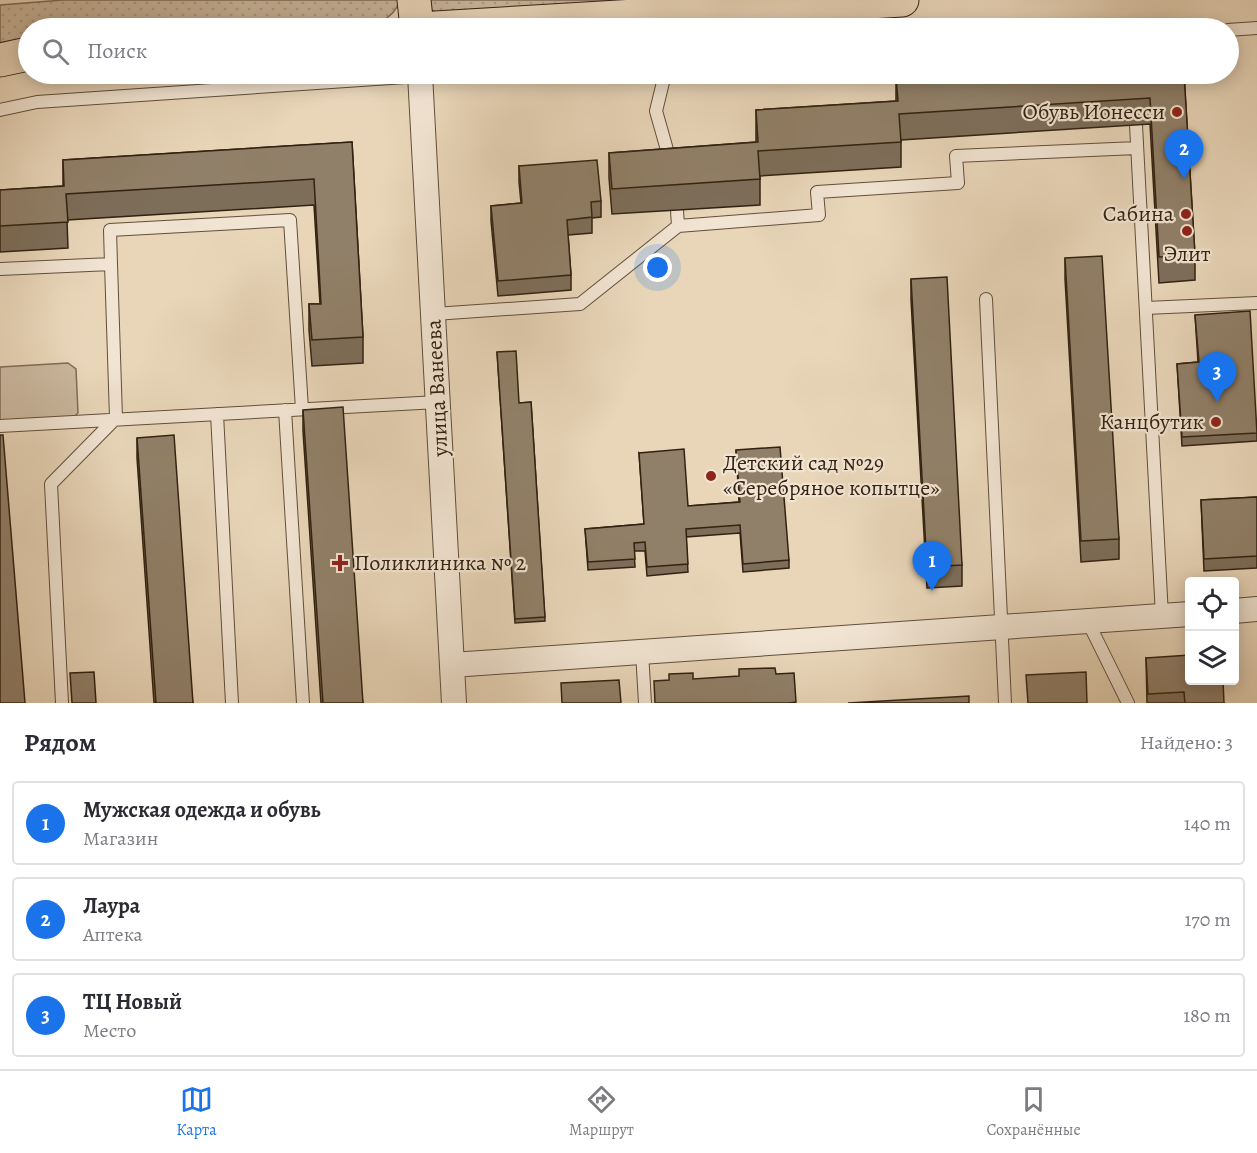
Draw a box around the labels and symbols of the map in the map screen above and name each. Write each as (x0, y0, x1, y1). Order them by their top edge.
place label: Обувь Ионесси (1022, 97, 1165, 127)
marker: Обувь Ионесси (1170, 105, 1184, 119)
pin: 2 (1164, 130, 1204, 179)
place label: Сабина (1103, 199, 1175, 229)
marker: Сабина (1179, 207, 1193, 221)
marker: Элит (1180, 224, 1194, 238)
place label: Элит (1163, 239, 1211, 269)
your location (643, 253, 672, 282)
street label: улица Ванеева (418, 318, 456, 458)
pin: 3 (1198, 352, 1236, 402)
place label: Канцбутик (1100, 407, 1204, 437)
marker: Канцбутик (1209, 415, 1223, 429)
place label: Детский сад №29 «Серебряное копытце» (723, 448, 940, 503)
marker: Детский сад №29 «Серебряное копытце» (704, 469, 718, 483)
pin: 1 (912, 542, 952, 591)
place label: Поликлиника № 2 (354, 548, 526, 578)
marker: Поликлиника № 2 (331, 554, 349, 572)

